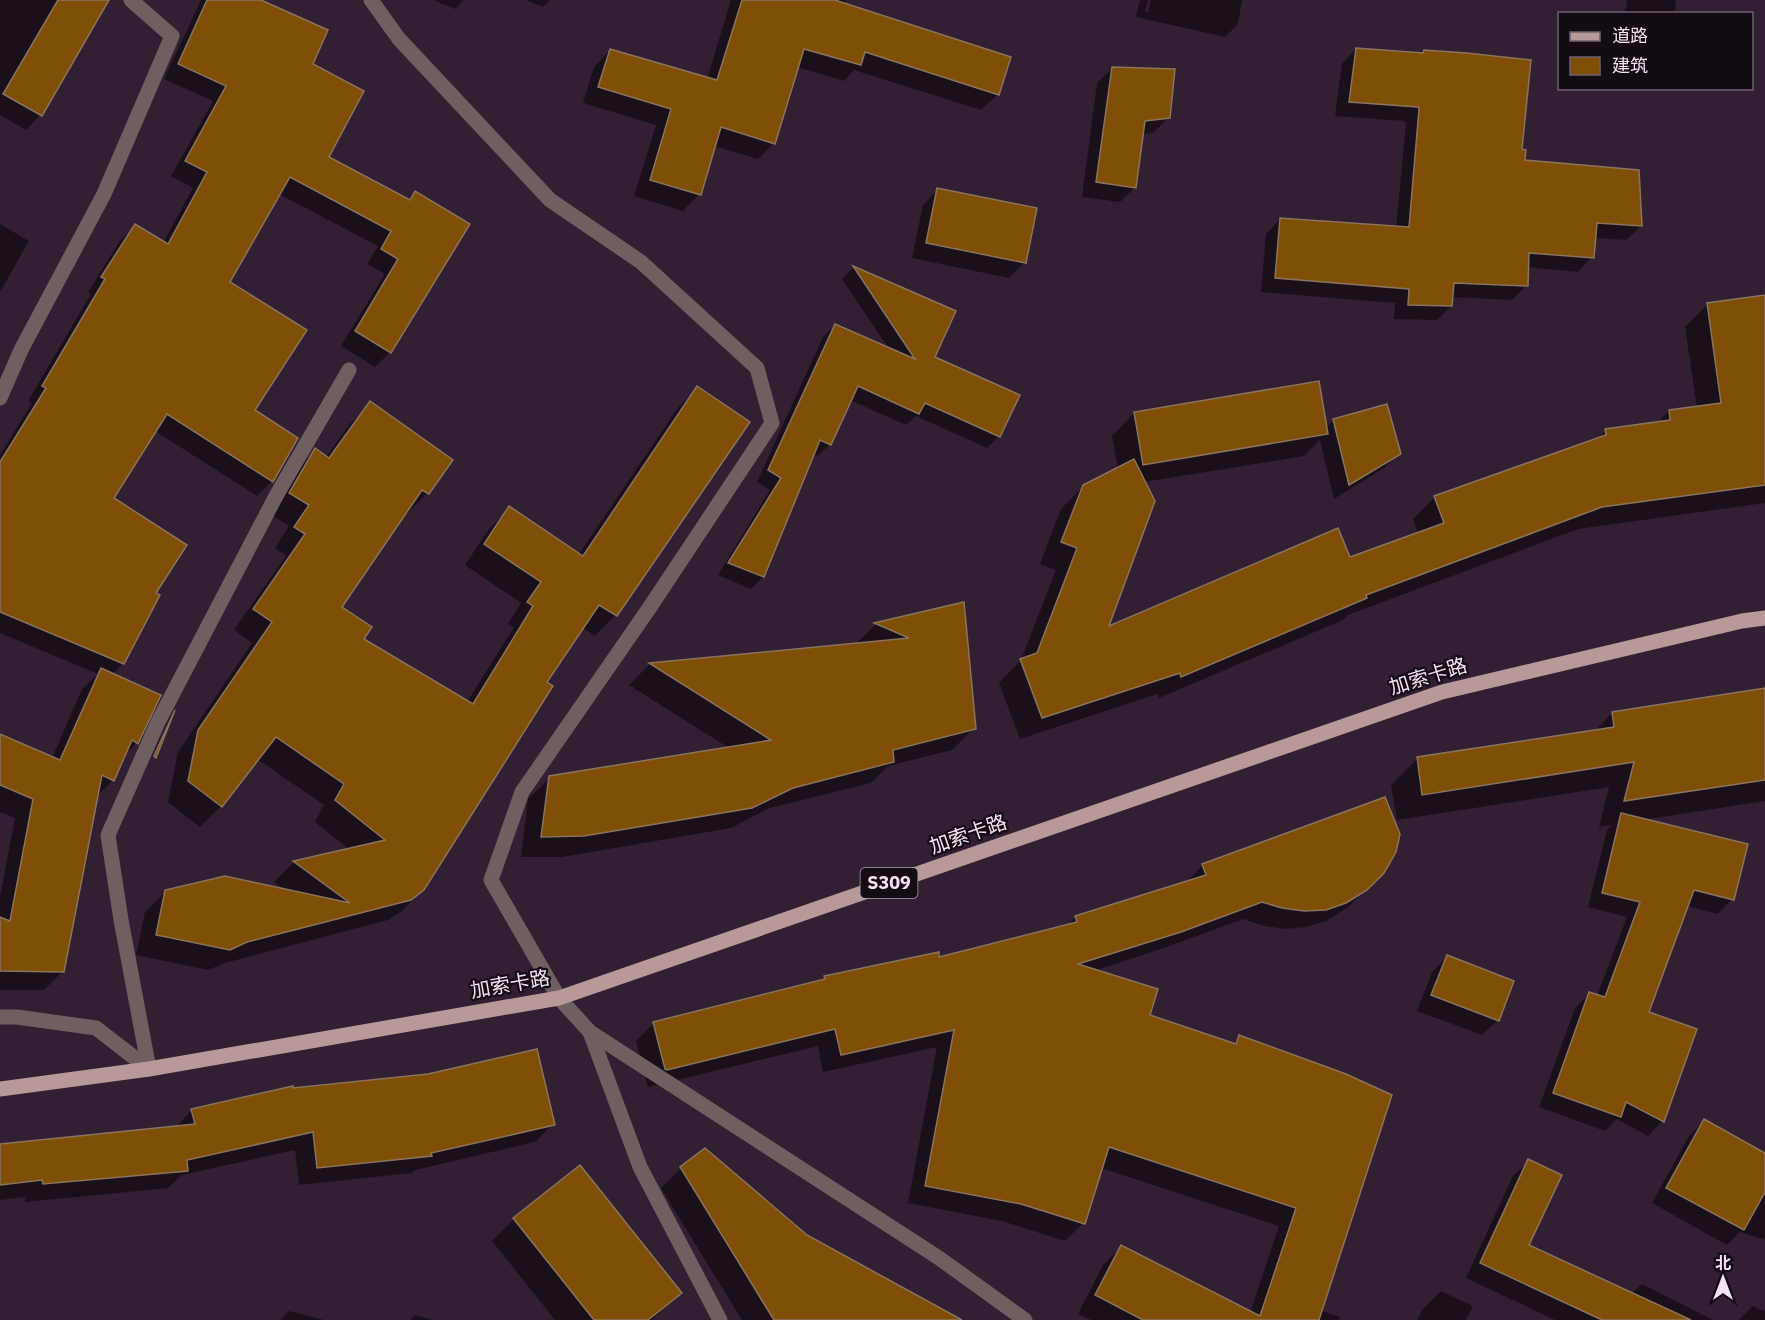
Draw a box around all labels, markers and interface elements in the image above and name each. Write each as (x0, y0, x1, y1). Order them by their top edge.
legend (1558, 12, 1753, 90)
text: 道路 (1612, 24, 1648, 47)
text: 建筑 (1612, 54, 1648, 77)
street label: 加索卡路 (1386, 651, 1470, 700)
street label: 加索卡路 (926, 808, 1010, 859)
road number: S309 (860, 868, 918, 898)
street label: 加索卡路 (468, 963, 552, 1004)
north arrow (1693, 1248, 1753, 1308)
text: 北 (1715, 1253, 1731, 1273)

